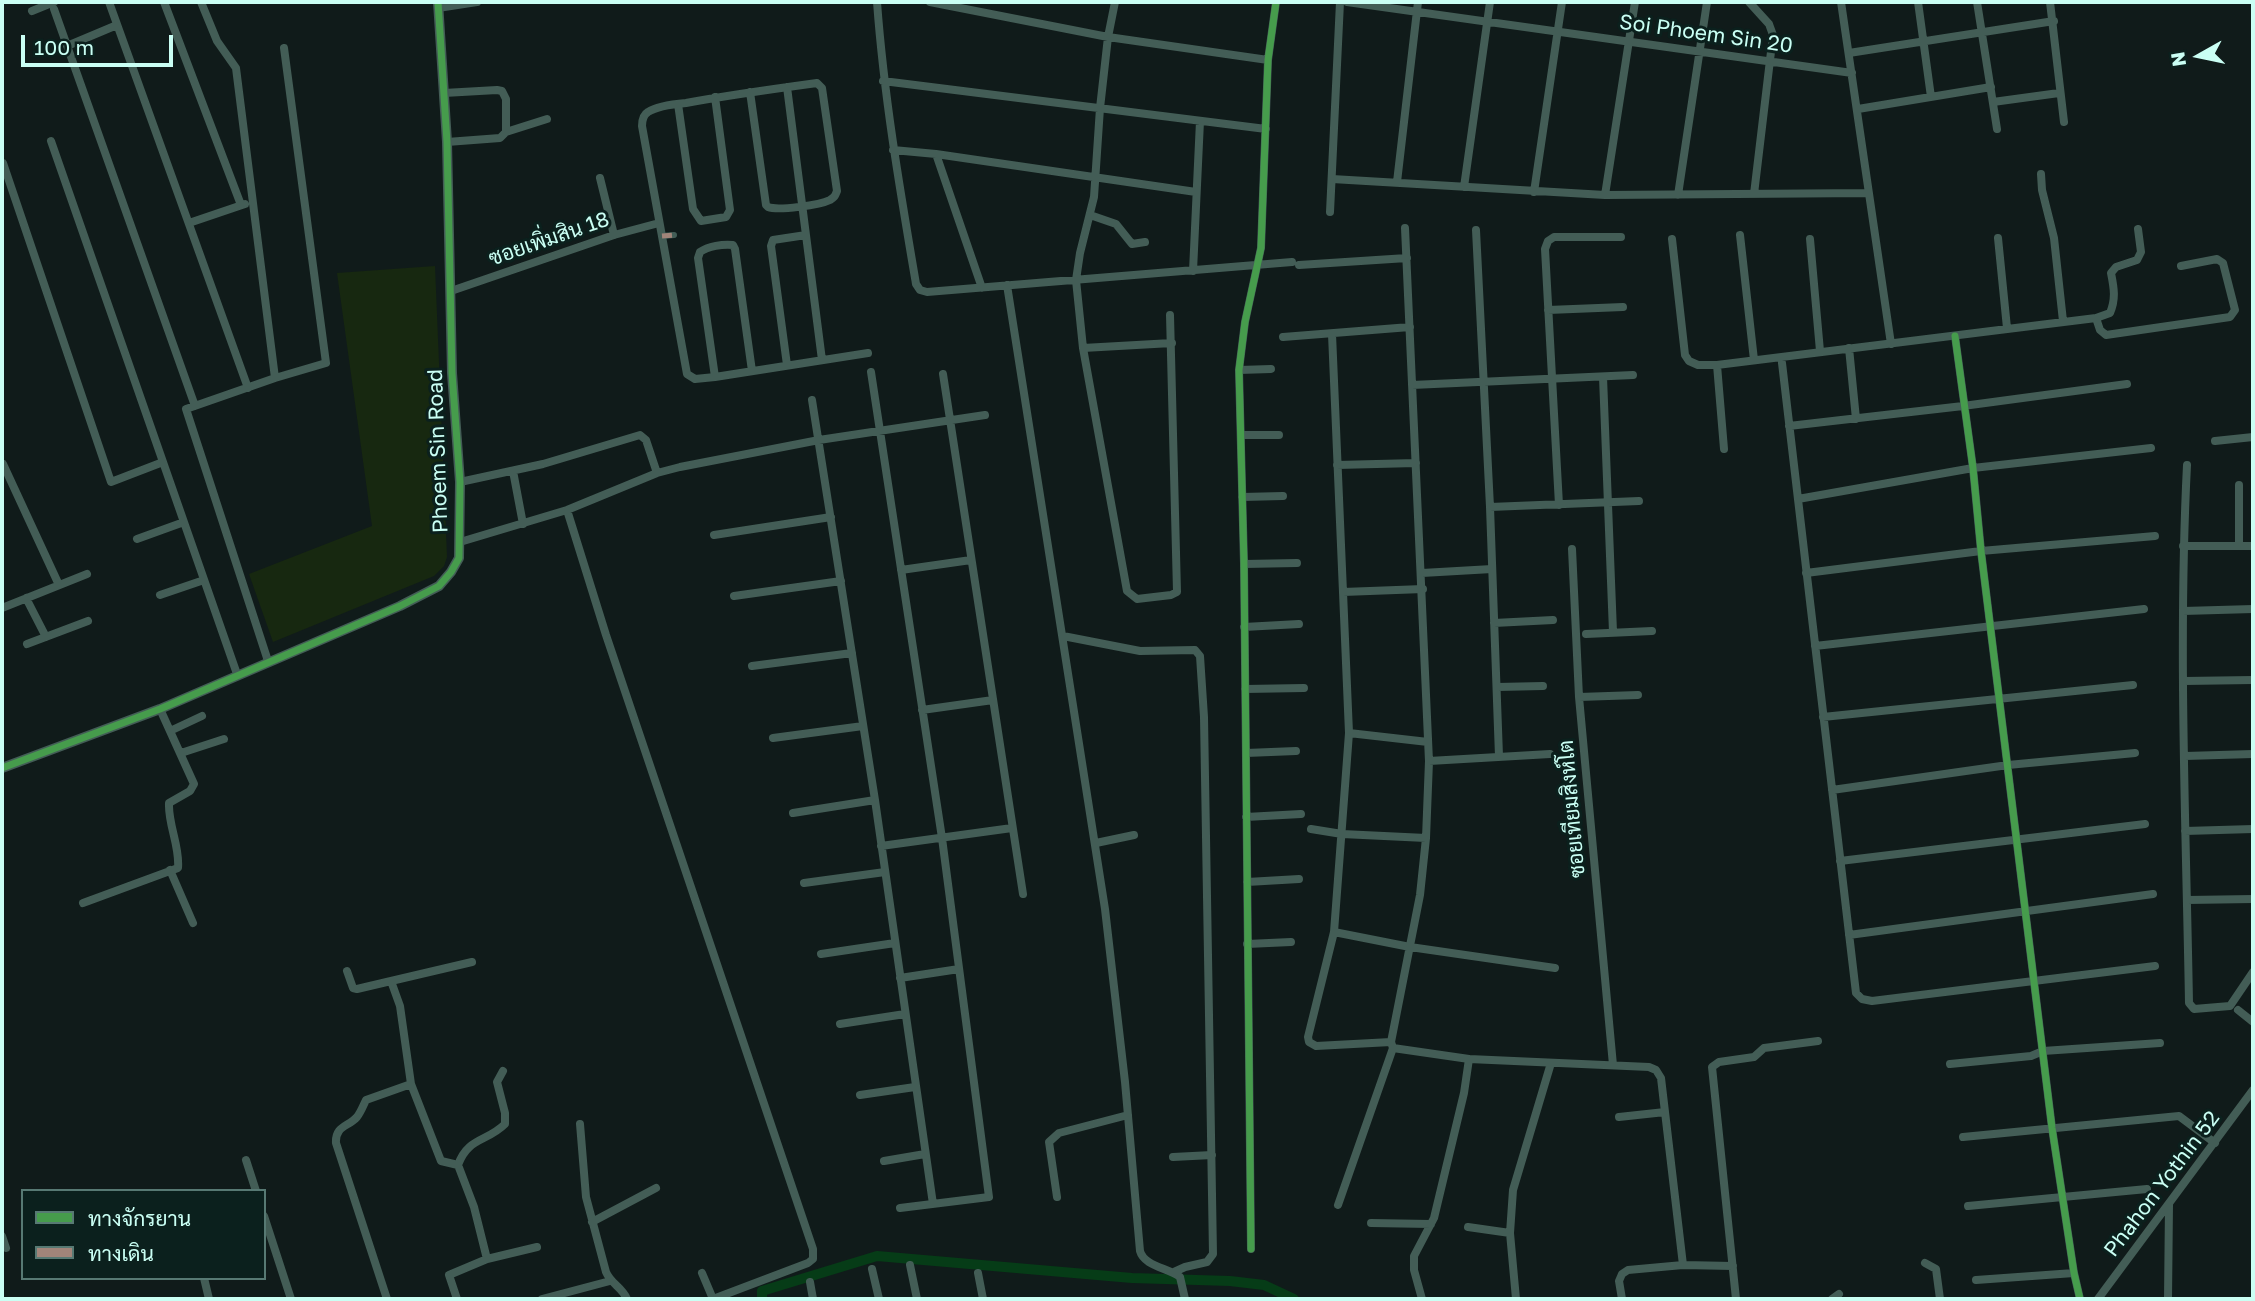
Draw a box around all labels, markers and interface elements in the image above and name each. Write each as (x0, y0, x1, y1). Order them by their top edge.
street label: Soi Phoem Sin 20 (1618, 9, 1794, 59)
scale bar (24, 21, 177, 65)
north arrow (2164, 21, 2234, 91)
text: 100 m (34, 34, 94, 60)
text: N (2165, 50, 2190, 68)
street label: ซอยเพิ่มสิน 18 (486, 207, 612, 271)
street label: Phoem Sin Road (423, 369, 453, 533)
street label: ซอยเทียมสิงห์โต (1553, 739, 1591, 879)
street label: Phahon Yothin 52 (2099, 1106, 2225, 1262)
legend (21, 1189, 266, 1280)
text: ทางจักรยาน (88, 1205, 191, 1231)
text: ทางเดิน (88, 1240, 154, 1266)

